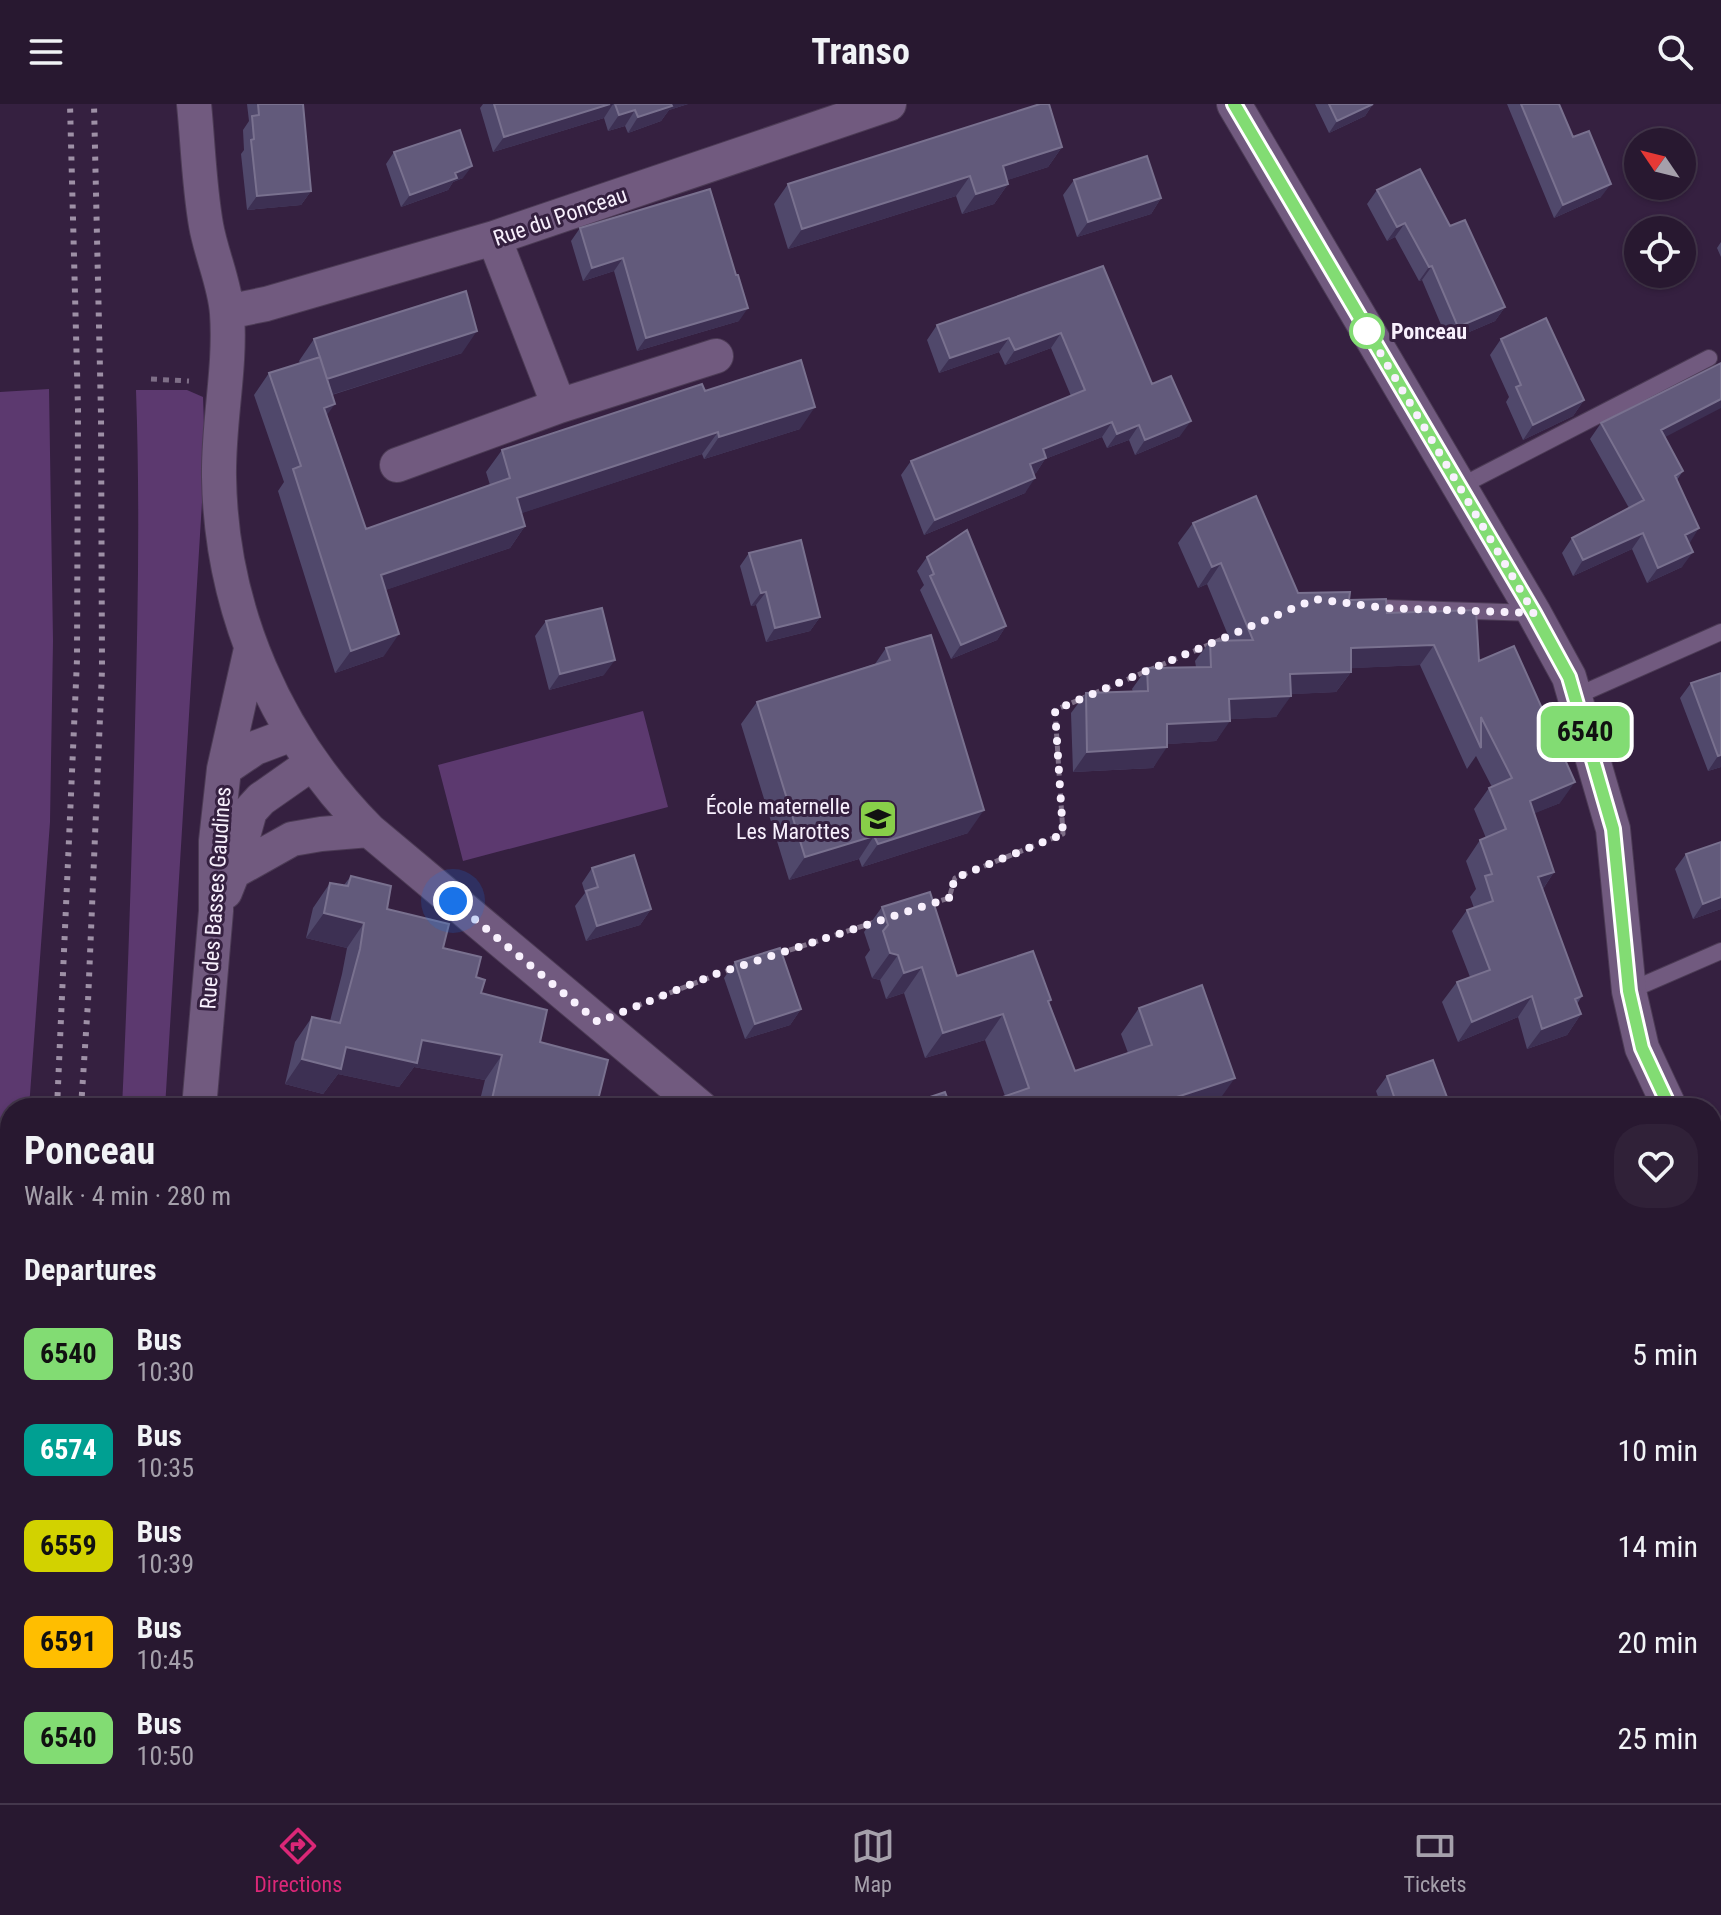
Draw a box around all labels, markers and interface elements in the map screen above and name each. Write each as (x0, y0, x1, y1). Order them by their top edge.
icon: menu (24, 30, 68, 74)
icon: search (1653, 30, 1697, 74)
text: Transo (811, 31, 910, 73)
north arrow (1624, 128, 1696, 200)
map controls (1624, 128, 1696, 288)
street label: Rue du Ponceau (490, 182, 630, 251)
button: locate (1624, 216, 1696, 288)
marker: Ponceau (1350, 314, 1384, 348)
place label: Ponceau (1391, 319, 1467, 344)
line badge: 6540 (1529, 706, 1641, 758)
text: 6540 (1557, 715, 1613, 748)
street label: Rue des Basses Gaudines (195, 786, 236, 1010)
place label: École maternelle Les Marottes (706, 794, 850, 844)
school or university icon: École maternelle Les Marottes (857, 798, 899, 840)
your location (433, 881, 473, 921)
button: heart (1614, 1124, 1698, 1208)
text: Ponceau (24, 1129, 155, 1173)
text: Walk · 4 min · 280 m (24, 1181, 231, 1211)
text: Departures (24, 1252, 157, 1287)
text: Bus (137, 1322, 182, 1357)
text: 6540 (40, 1337, 97, 1370)
text: 5 min (1632, 1337, 1698, 1372)
text: 10:30 (137, 1357, 194, 1387)
text: Bus (137, 1418, 182, 1453)
text: 6574 (40, 1433, 97, 1466)
text: 10 min (1617, 1433, 1698, 1468)
text: 10:35 (137, 1453, 194, 1483)
text: Bus (137, 1514, 182, 1549)
text: 6559 (40, 1529, 97, 1562)
text: 14 min (1617, 1529, 1698, 1564)
text: 10:39 (137, 1549, 194, 1579)
text: Bus (137, 1610, 182, 1645)
text: 6591 (40, 1625, 97, 1658)
text: 20 min (1617, 1625, 1698, 1660)
text: 10:45 (137, 1645, 194, 1675)
text: Bus (137, 1706, 182, 1741)
text: 6540 (40, 1721, 97, 1754)
text: 25 min (1617, 1721, 1698, 1756)
text: 10:50 (137, 1741, 194, 1771)
tab: Directions (254, 1824, 342, 1897)
tab: Map (851, 1824, 895, 1897)
tab: Tickets (1403, 1824, 1467, 1897)

